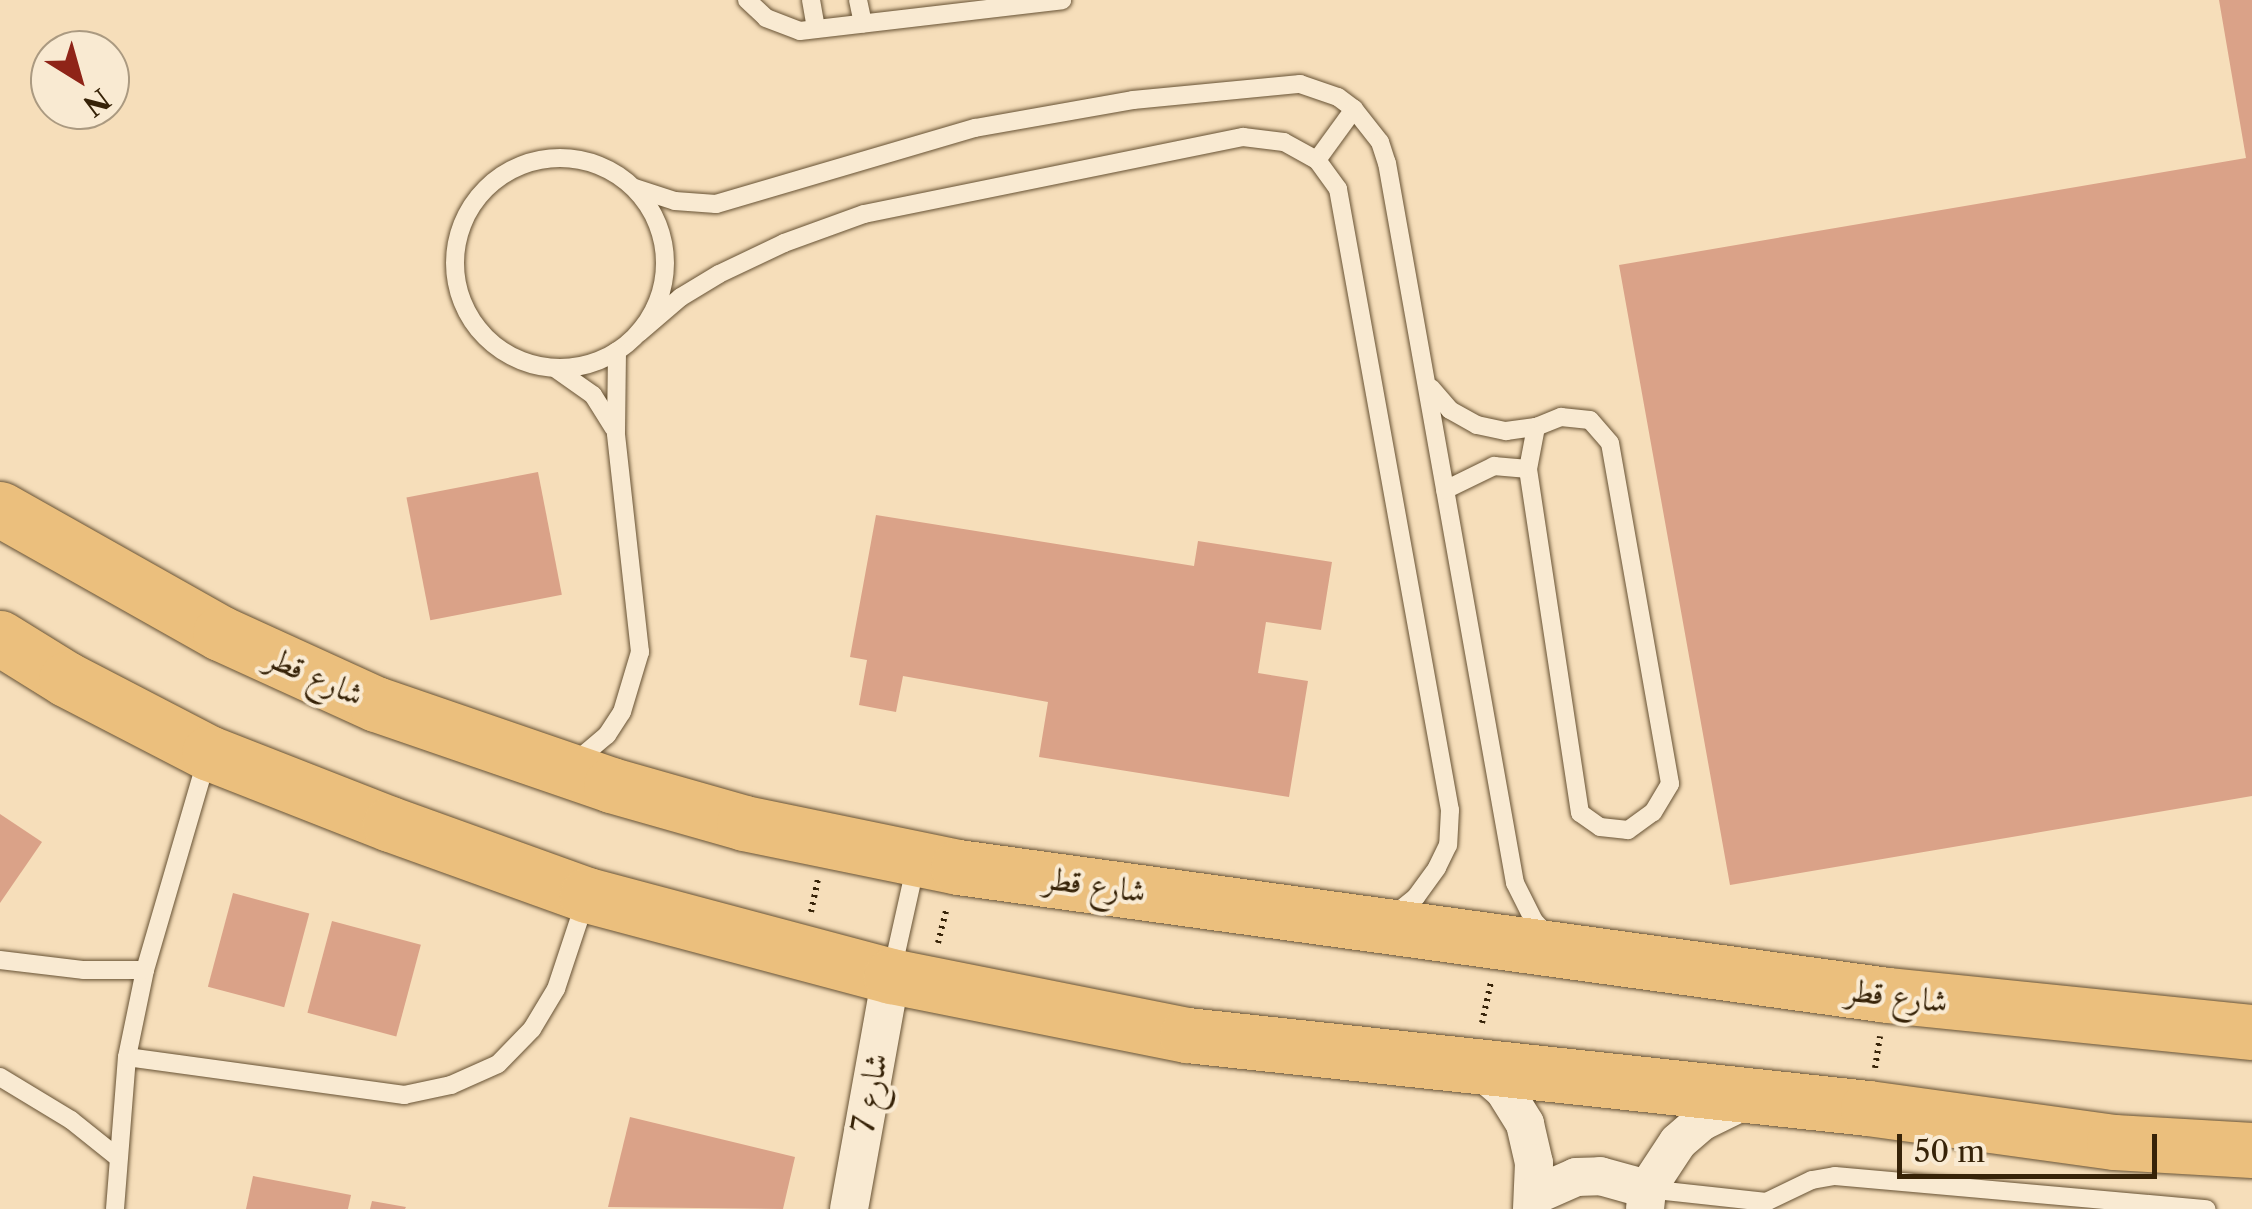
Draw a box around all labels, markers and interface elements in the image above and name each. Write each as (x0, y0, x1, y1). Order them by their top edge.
north arrow (30, 30, 130, 130)
text: N (77, 81, 117, 123)
street label: شارع قطر (261, 638, 369, 714)
street label: شارع قطر (1042, 859, 1148, 911)
street label: شارع قطر (1844, 971, 1950, 1021)
street label: شارع 7 (844, 1050, 896, 1136)
scale bar (1902, 1114, 2162, 1176)
text: 50 m (1914, 1133, 1985, 1170)

